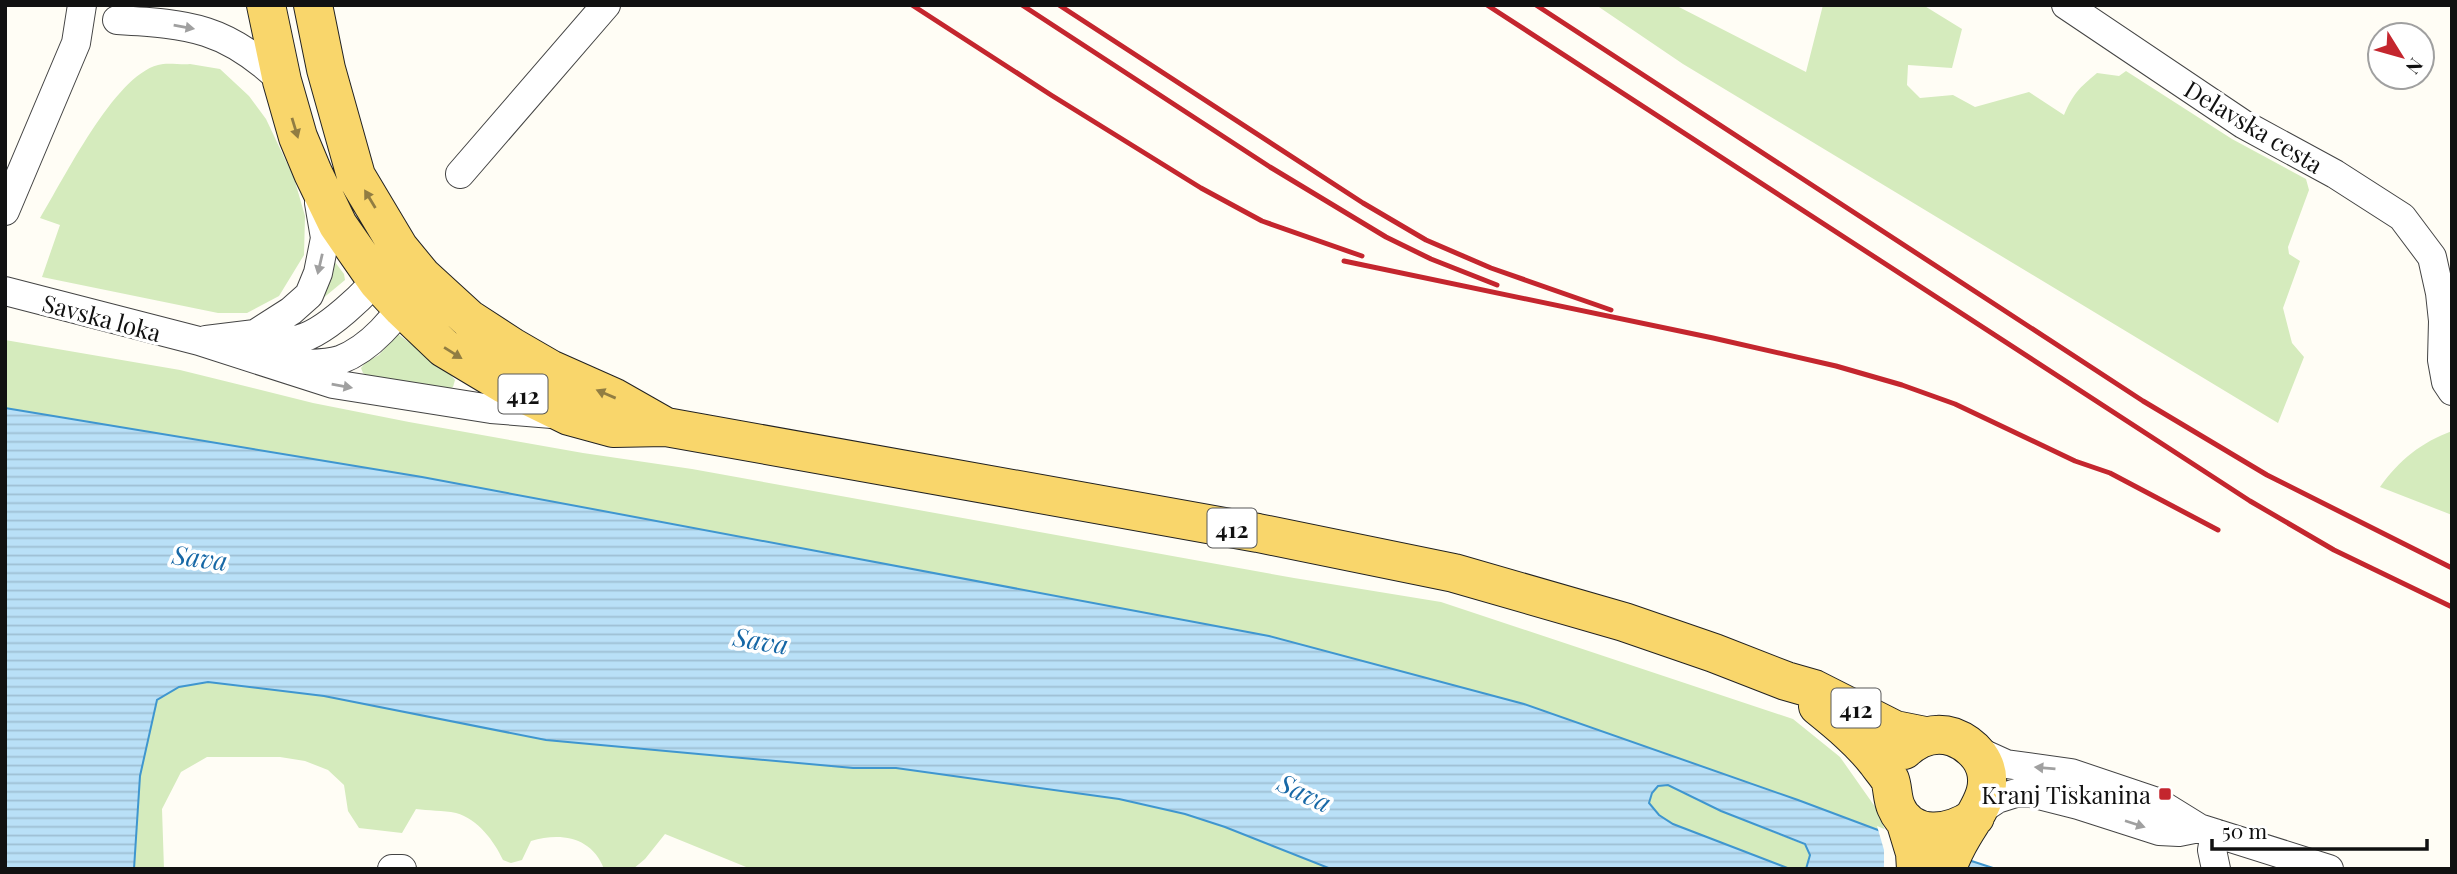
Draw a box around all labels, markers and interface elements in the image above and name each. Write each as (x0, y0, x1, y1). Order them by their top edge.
north arrow (2366, 21, 2436, 91)
one-way arrow (173, 22, 195, 33)
text: N (2401, 54, 2430, 80)
street label: Delavska cesta (2179, 72, 2329, 180)
one-way arrow (291, 117, 301, 138)
one-way arrow (363, 190, 376, 209)
one-way arrow (314, 253, 325, 275)
street label: Savska loka (39, 286, 165, 348)
one-way arrow (444, 347, 463, 360)
road number: 412 (498, 374, 548, 414)
one-way arrow (331, 381, 353, 392)
one-way arrow (596, 388, 616, 400)
road number: 412 (1208, 508, 1256, 548)
water label: Sava (169, 536, 230, 578)
water label: Sava (730, 618, 791, 662)
road number: 412 (1832, 688, 1881, 728)
one-way arrow (2034, 763, 2056, 774)
water label: Sava (1272, 764, 1338, 820)
place label: Kranj Tiskanina (1981, 778, 2151, 810)
marker: Kranj Tiskanina (2157, 786, 2173, 802)
scale bar (2212, 808, 2427, 852)
text: 50 m (2222, 816, 2268, 844)
one-way arrow (2125, 819, 2146, 829)

